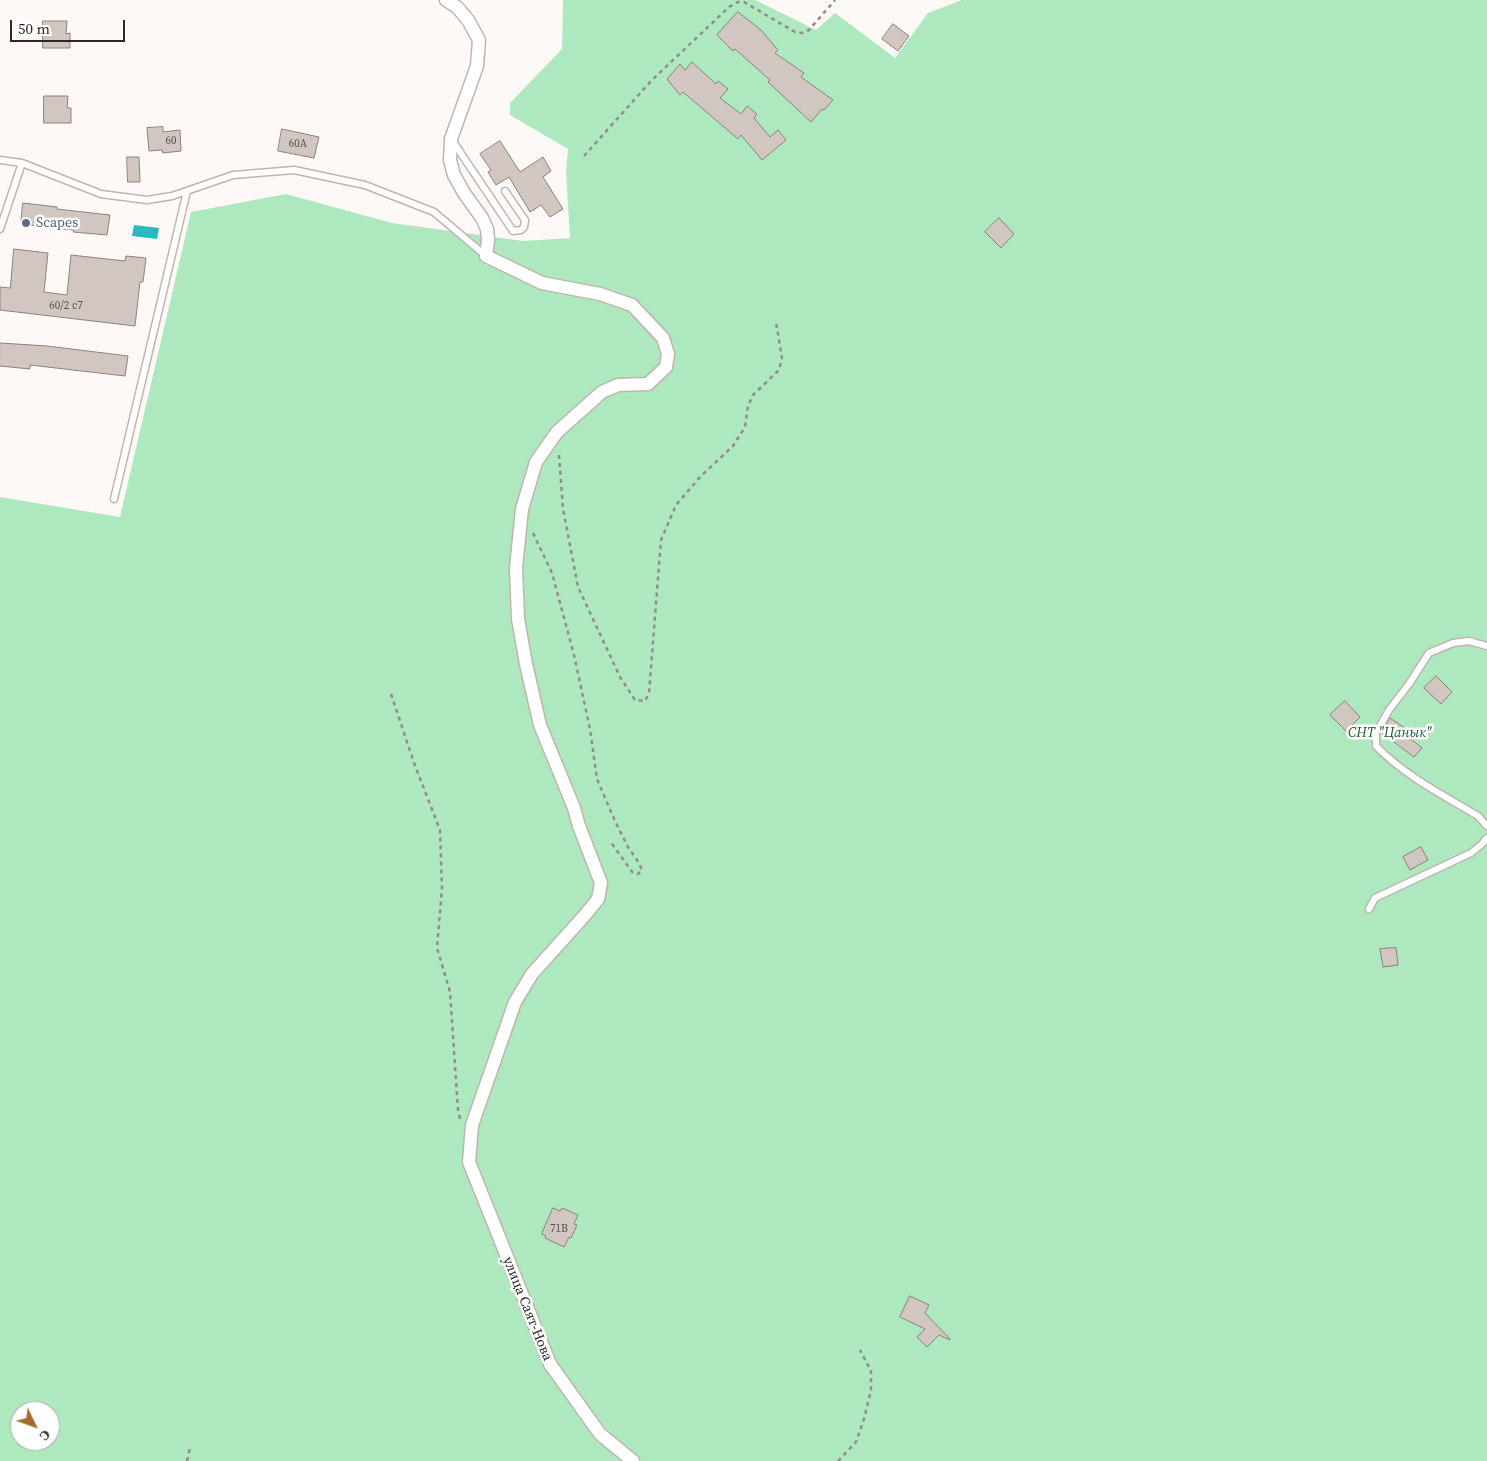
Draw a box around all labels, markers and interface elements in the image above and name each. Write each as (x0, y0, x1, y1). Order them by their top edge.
scale bar (12, 10, 128, 42)
text: 50 m (18, 18, 50, 39)
house number: 60 (166, 134, 176, 148)
house number: 60А (289, 137, 307, 151)
place label: Scapes (36, 215, 78, 231)
marker: Scapes (20, 217, 32, 229)
house number: 60/2 с7 (49, 299, 83, 313)
park label: СНТ "Цанык" (1348, 725, 1432, 741)
house number: 71В (550, 1222, 568, 1236)
street label: улица Саят-Нова (499, 1255, 555, 1363)
north arrow (10, 1401, 60, 1451)
text: С (35, 1425, 56, 1445)

